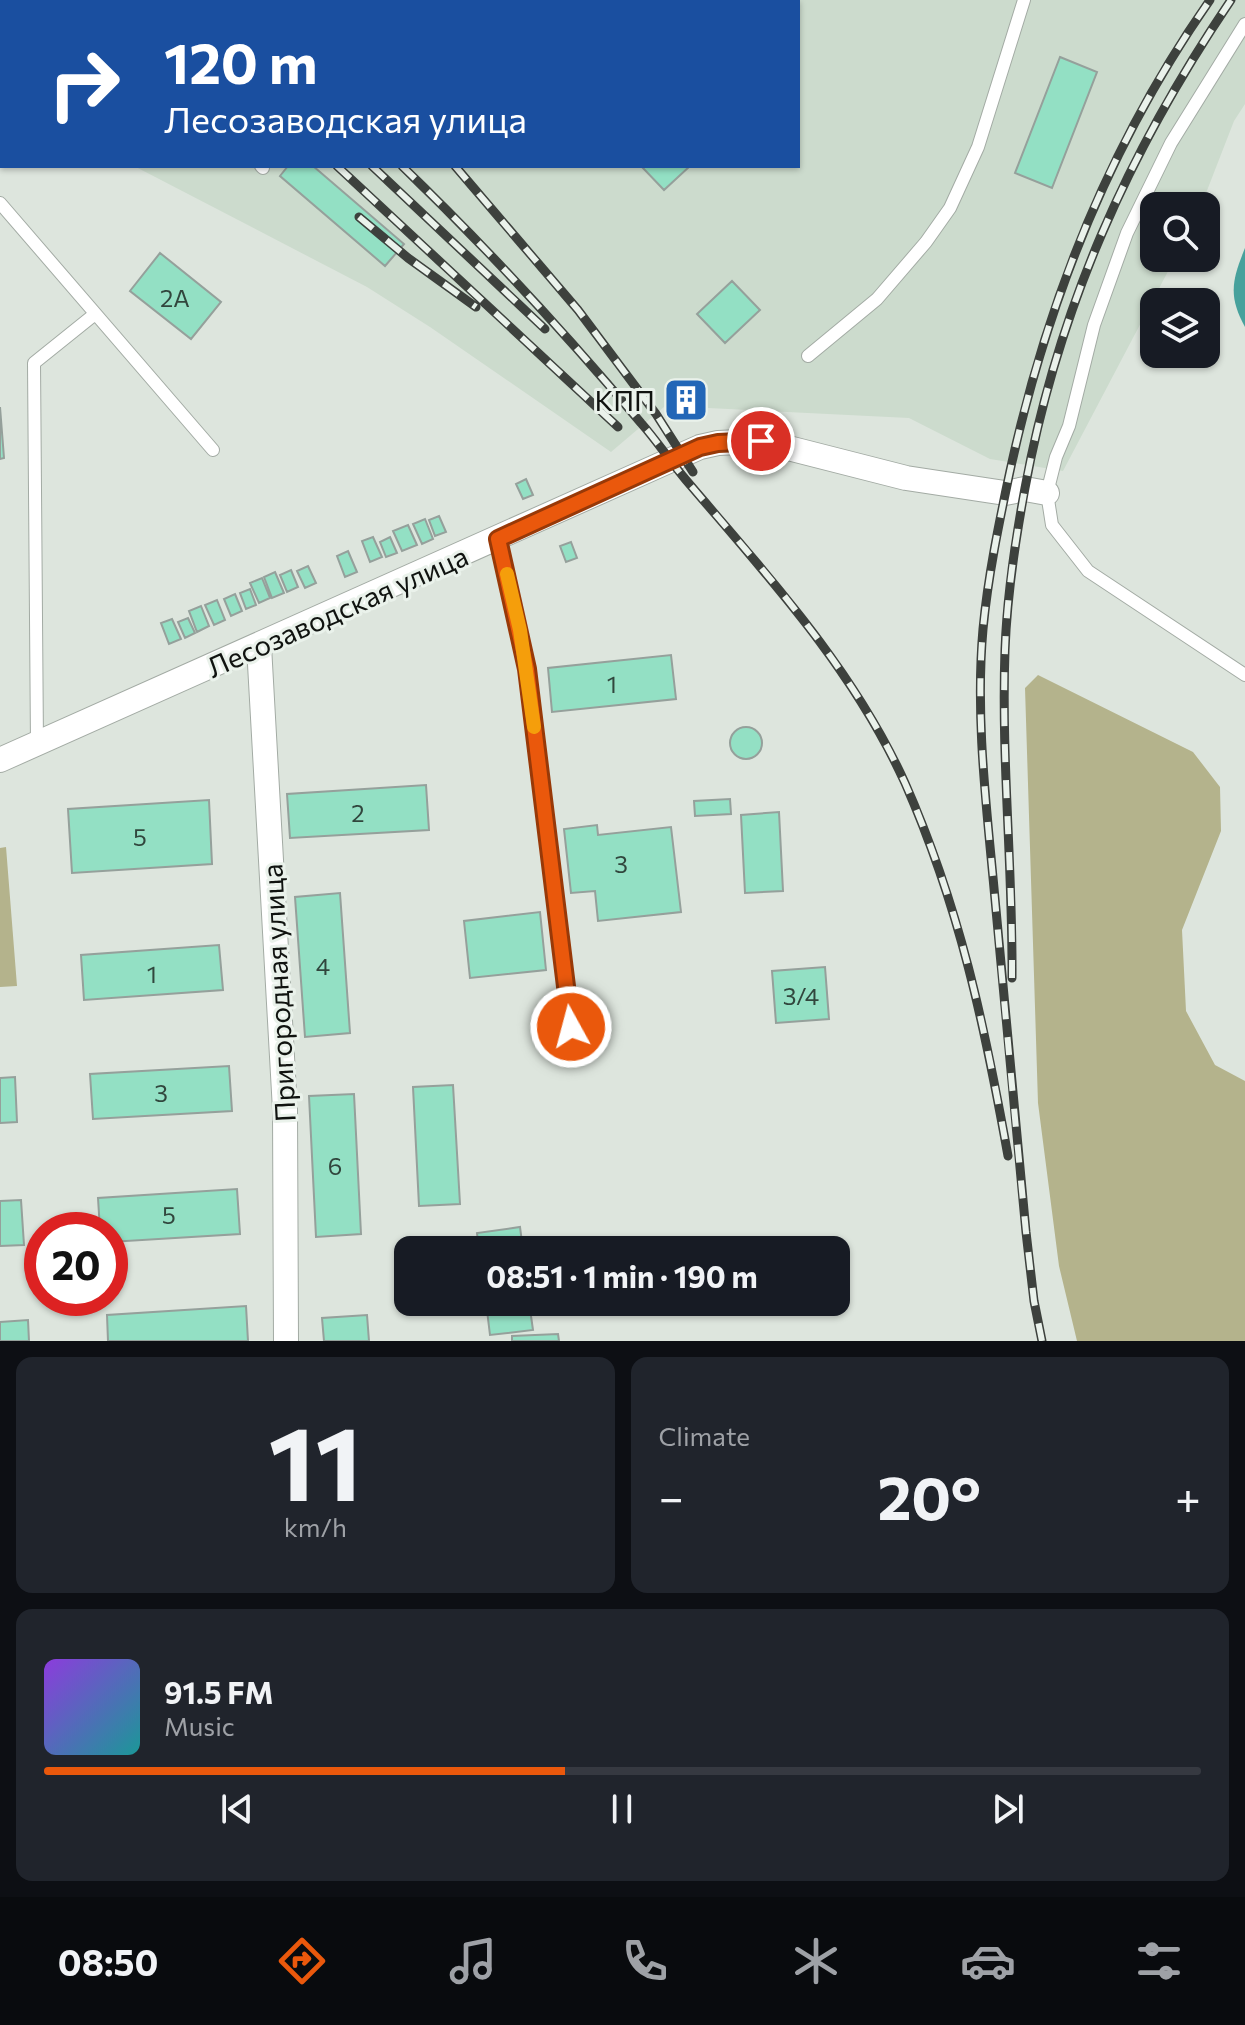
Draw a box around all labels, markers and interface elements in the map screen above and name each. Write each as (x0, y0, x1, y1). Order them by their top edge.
text: 120 m (164, 27, 318, 96)
icon: right (32, 32, 136, 136)
text: Лесозаводская улица (164, 96, 527, 140)
map controls (1140, 192, 1220, 368)
button: search (1140, 192, 1220, 272)
house number: 2А (160, 283, 190, 312)
button: layers (1140, 288, 1220, 368)
building icon: КПП (662, 376, 710, 424)
place label: КПП (594, 383, 655, 417)
pin (727, 407, 795, 475)
icon: arrive (739, 419, 783, 463)
street label: Лесозаводская улица (201, 538, 473, 684)
house number: 1 (607, 669, 617, 698)
house number: 2 (351, 798, 365, 827)
house number: 5 (133, 822, 147, 851)
house number: 3 (614, 849, 628, 878)
street label: Пригородная улица (254, 863, 302, 1123)
house number: 4 (316, 951, 330, 980)
house number: 1 (147, 959, 157, 988)
house number: 3/4 (783, 981, 819, 1010)
position arrow (529, 985, 613, 1069)
house number: 3 (154, 1078, 168, 1107)
house number: 6 (328, 1151, 342, 1180)
house number: 5 (162, 1200, 176, 1229)
speed limit sign: 20 (24, 1212, 128, 1316)
text: 08:51 · 1 min · 190 m (486, 1257, 758, 1294)
text: 11 (268, 1395, 362, 1522)
text: Climate (659, 1420, 750, 1451)
text: 20° (878, 1459, 981, 1532)
text: − (659, 1469, 684, 1523)
text: + (1175, 1469, 1201, 1523)
text: km/h (284, 1511, 347, 1542)
text: 91.5 FM (164, 1673, 273, 1710)
text: Music (164, 1710, 235, 1741)
icon: previous (215, 1787, 259, 1831)
icon: pause (600, 1787, 644, 1831)
icon: next (986, 1787, 1030, 1831)
icon: directions (274, 1933, 330, 1989)
icon: music (445, 1933, 501, 1989)
icon: phone (617, 1933, 673, 1989)
icon: climate (788, 1933, 844, 1989)
icon: car (960, 1933, 1016, 1989)
icon: filters (1131, 1933, 1187, 1989)
text: 08:50 (58, 1939, 158, 1983)

